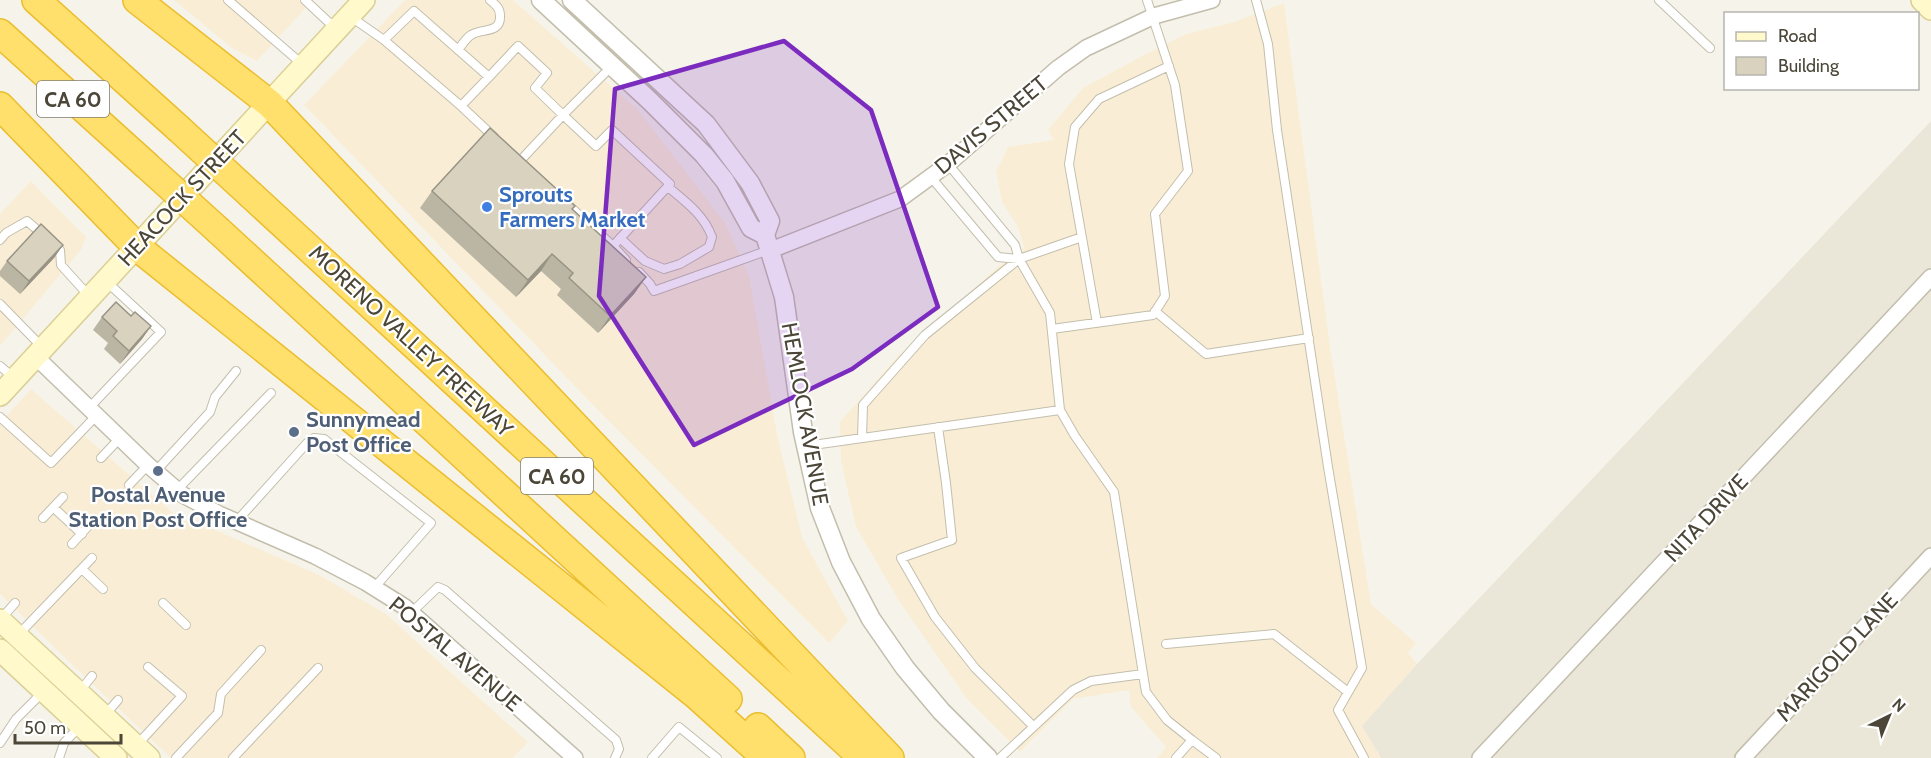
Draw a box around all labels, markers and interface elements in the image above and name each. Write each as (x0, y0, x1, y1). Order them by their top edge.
legend (1724, 12, 1919, 90)
text: Road (1778, 25, 1817, 47)
text: Building (1778, 55, 1840, 77)
street label: DAVIS STREET (929, 70, 1053, 180)
road number: CA 60 (37, 81, 109, 117)
street label: HEACOCK STREET (112, 124, 252, 272)
place label: Sprouts Farmers Market (499, 181, 646, 233)
marker: Sprouts Farmers Market (480, 200, 494, 214)
street label: MORENO VALLEY FREEWAY (303, 239, 519, 443)
street label: HEMLOCK AVENUE (776, 320, 834, 508)
place label: Sunnymead Post Office (306, 406, 421, 458)
marker: Sunnymead Post Office (287, 425, 301, 439)
road number: CA 60 (521, 458, 593, 494)
marker: Postal Avenue Station Post Office (151, 464, 165, 478)
street label: NITA DRIVE (1658, 468, 1754, 568)
place label: Postal Avenue Station Post Office (69, 481, 247, 533)
street label: MARIGOLD LANE (1771, 587, 1903, 727)
street label: POSTAL AVENUE (383, 591, 527, 717)
north arrow (1859, 686, 1919, 746)
scale bar (15, 707, 122, 745)
text: 50 m (24, 717, 66, 739)

